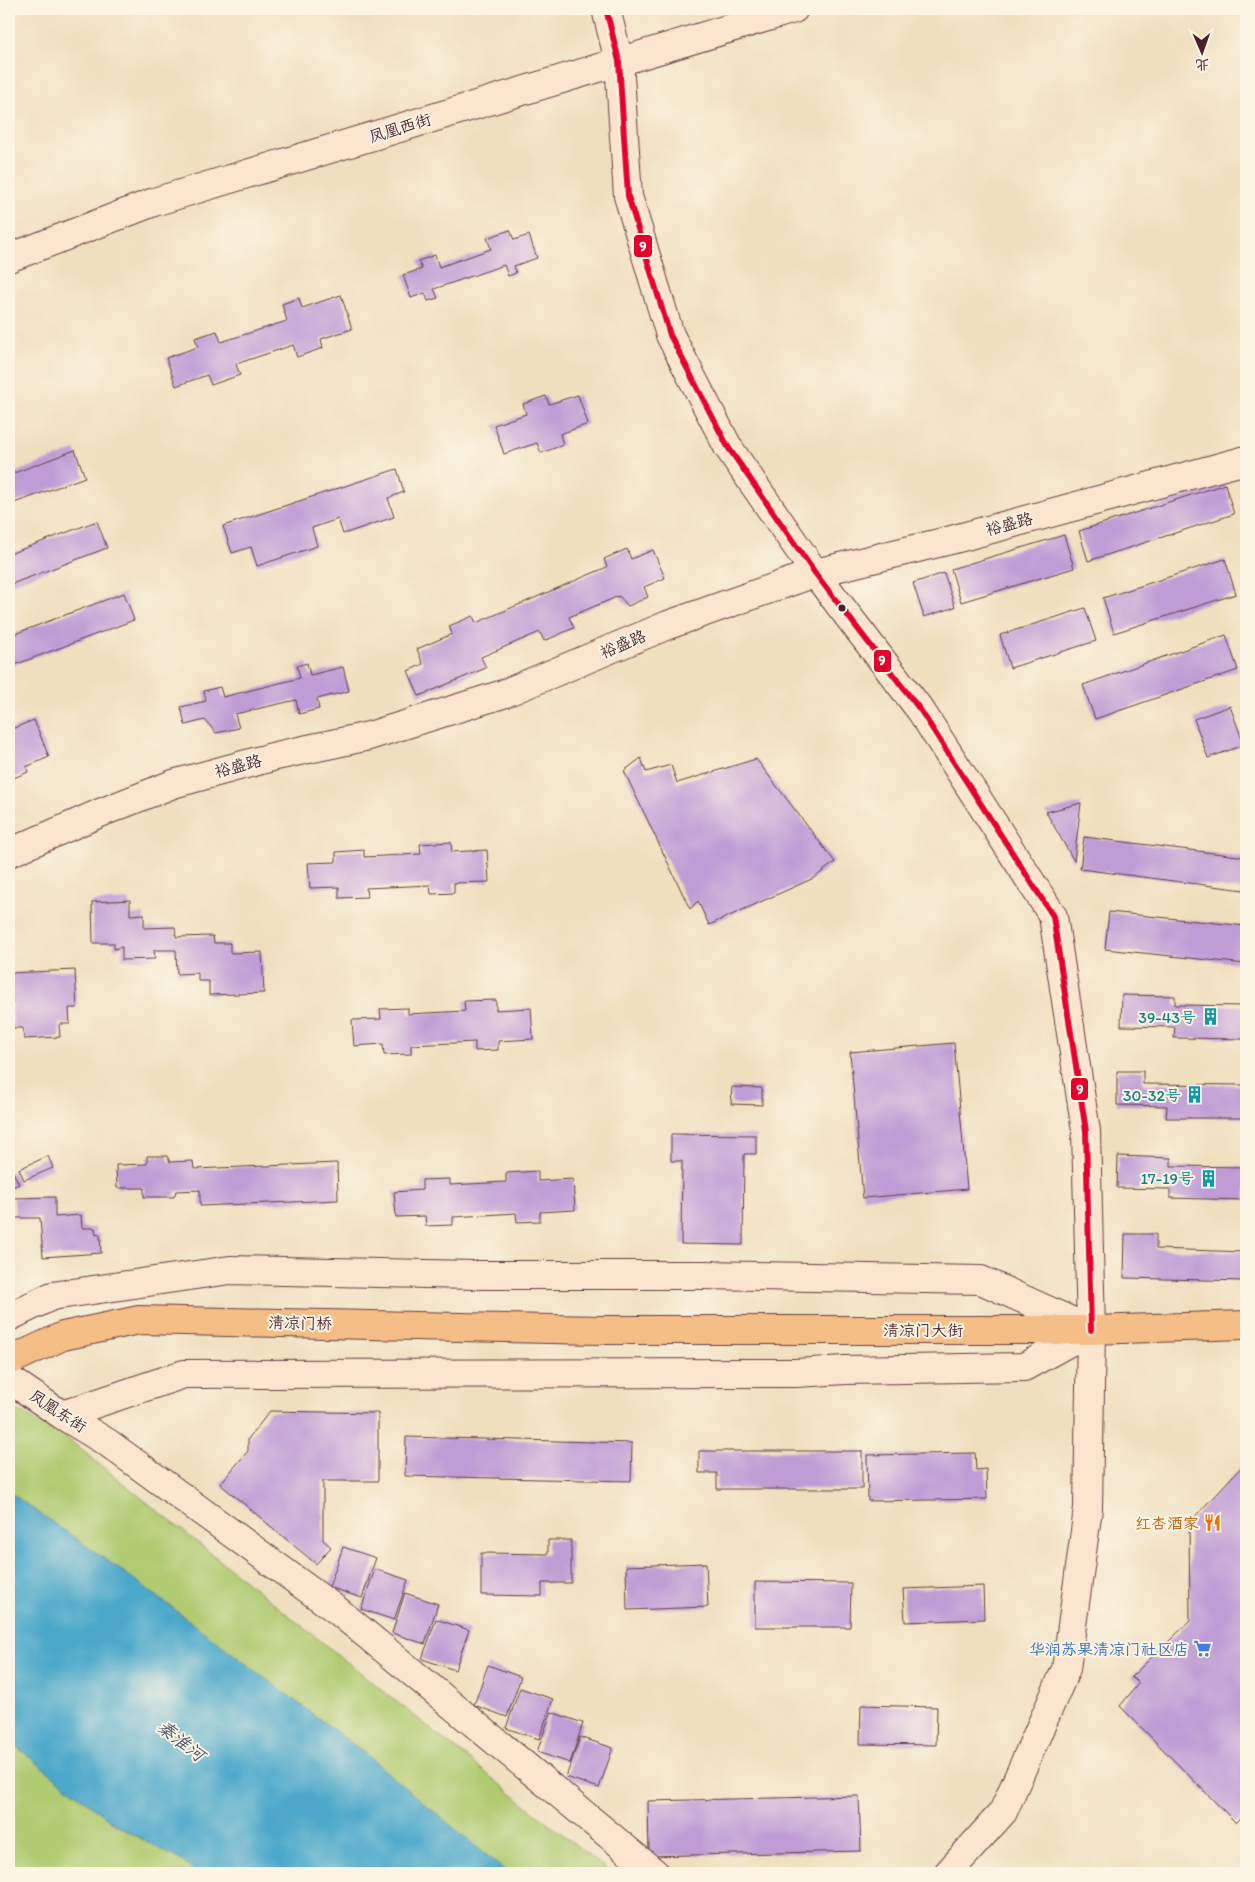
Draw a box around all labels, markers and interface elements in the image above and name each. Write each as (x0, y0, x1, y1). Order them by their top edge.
north arrow (1178, 28, 1228, 78)
text: 北 (1195, 56, 1210, 73)
street label: 凤凰西街 (367, 110, 433, 146)
line badge: 9 (633, 234, 653, 258)
text: 9 (639, 238, 647, 255)
street label: 裕盛路 (983, 509, 1035, 539)
unlabelled marker (837, 603, 847, 613)
street label: 裕盛路 (597, 626, 649, 662)
line badge: 9 (873, 649, 892, 673)
text: 9 (878, 652, 886, 669)
street label: 裕盛路 (212, 751, 264, 781)
building icon: 39-43号 (1200, 1007, 1220, 1027)
place label: 39-43号 (1138, 1008, 1196, 1027)
line badge: 9 (1070, 1077, 1089, 1101)
text: 9 (1076, 1081, 1084, 1098)
building icon: 30-32号 (1185, 1085, 1205, 1105)
place label: 30-32号 (1123, 1086, 1181, 1105)
building icon: 17-19号 (1198, 1168, 1218, 1188)
place label: 17-19号 (1140, 1169, 1194, 1188)
street label: 清凉门桥 (268, 1313, 332, 1333)
street label: 清凉门大街 (883, 1321, 963, 1340)
street label: 凤凰东街 (26, 1386, 90, 1436)
restaurant icon: 红杏酒家 (1203, 1513, 1223, 1533)
place label: 红杏酒家 (1135, 1514, 1199, 1533)
supermarket icon: 华润苏果清凉门社区店 (1193, 1639, 1213, 1659)
place label: 华润苏果清凉门社区店 (1029, 1640, 1189, 1659)
water label: 秦淮河 (153, 1716, 211, 1768)

